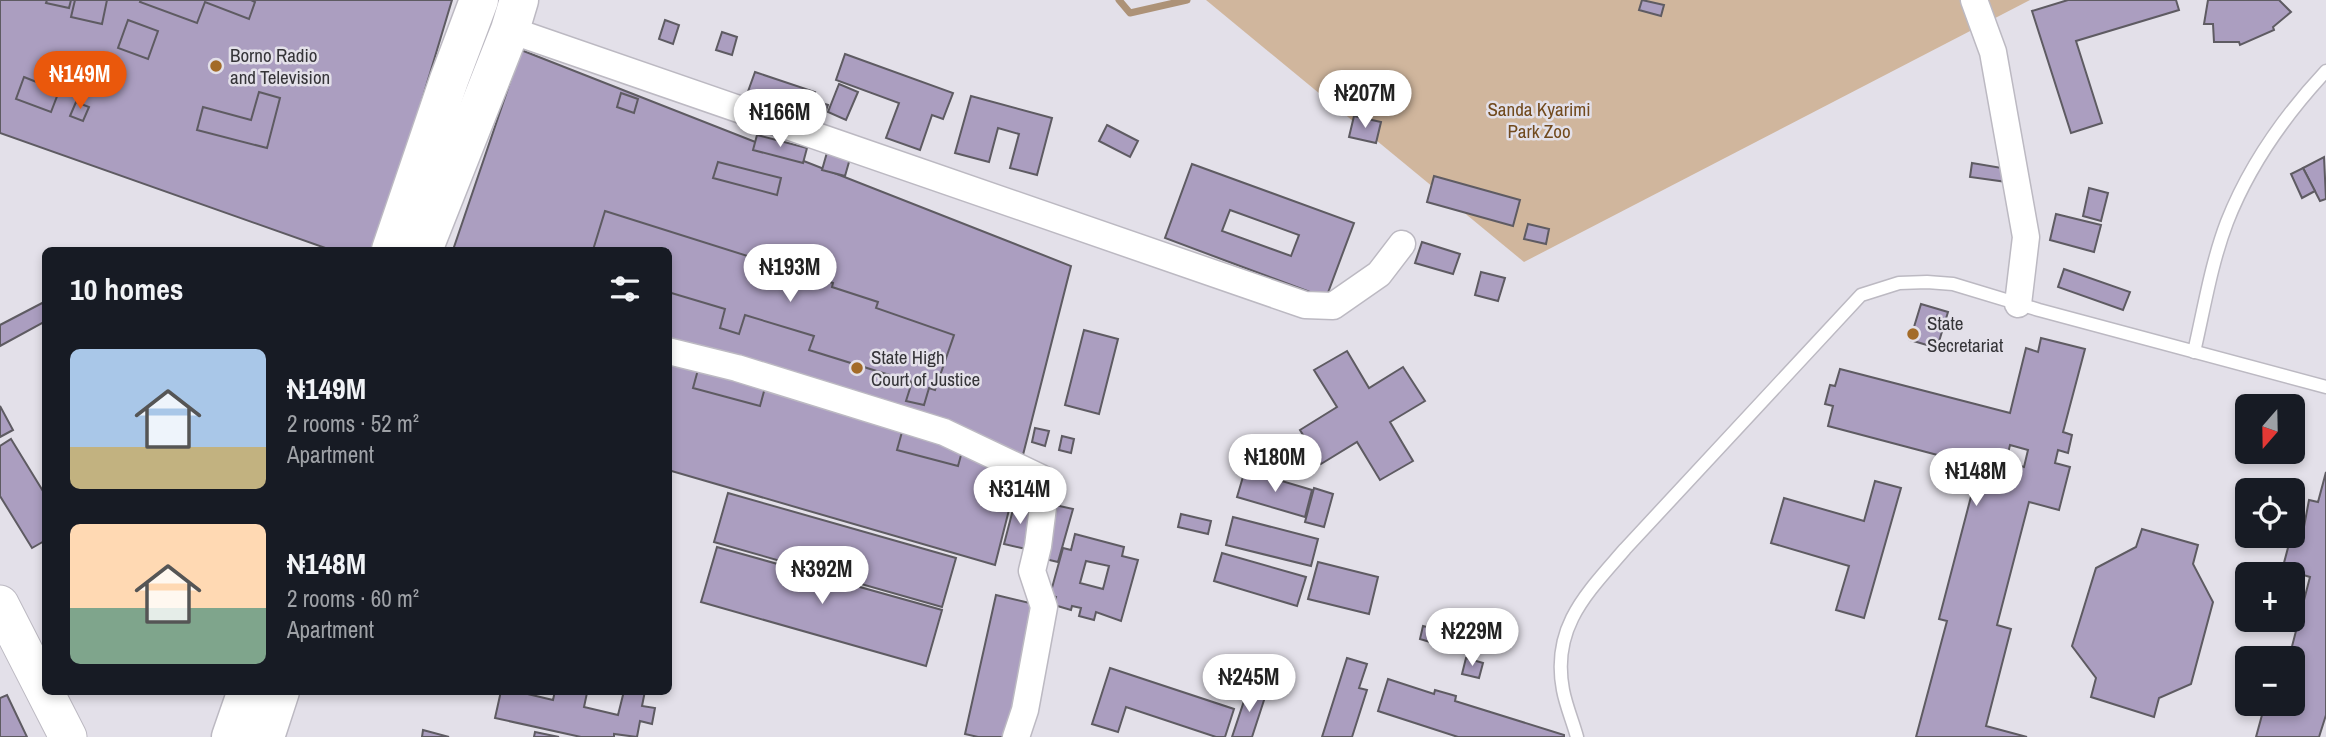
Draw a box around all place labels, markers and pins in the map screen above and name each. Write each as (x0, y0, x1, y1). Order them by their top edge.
place label: Borno Radio and Television (230, 42, 330, 90)
pin: ₦149M (31, 52, 129, 111)
marker: Borno Radio and Television (208, 58, 224, 74)
pin: ₦207M (1316, 71, 1414, 130)
pin: ₦166M (731, 90, 829, 149)
pin: ₦193M (741, 244, 839, 304)
place label: State Secretariat (1927, 310, 2004, 358)
marker: State Secretariat (1905, 326, 1921, 342)
place label: State High Court of Justice (871, 344, 980, 392)
marker: State High Court of Justice (849, 360, 865, 376)
pin: ₦180M (1226, 434, 1324, 494)
pin: ₦148M (1927, 448, 2025, 508)
pin: ₦314M (971, 466, 1069, 526)
pin: ₦392M (773, 546, 871, 606)
pin: ₦229M (1423, 608, 1521, 668)
pin: ₦245M (1200, 654, 1298, 714)

